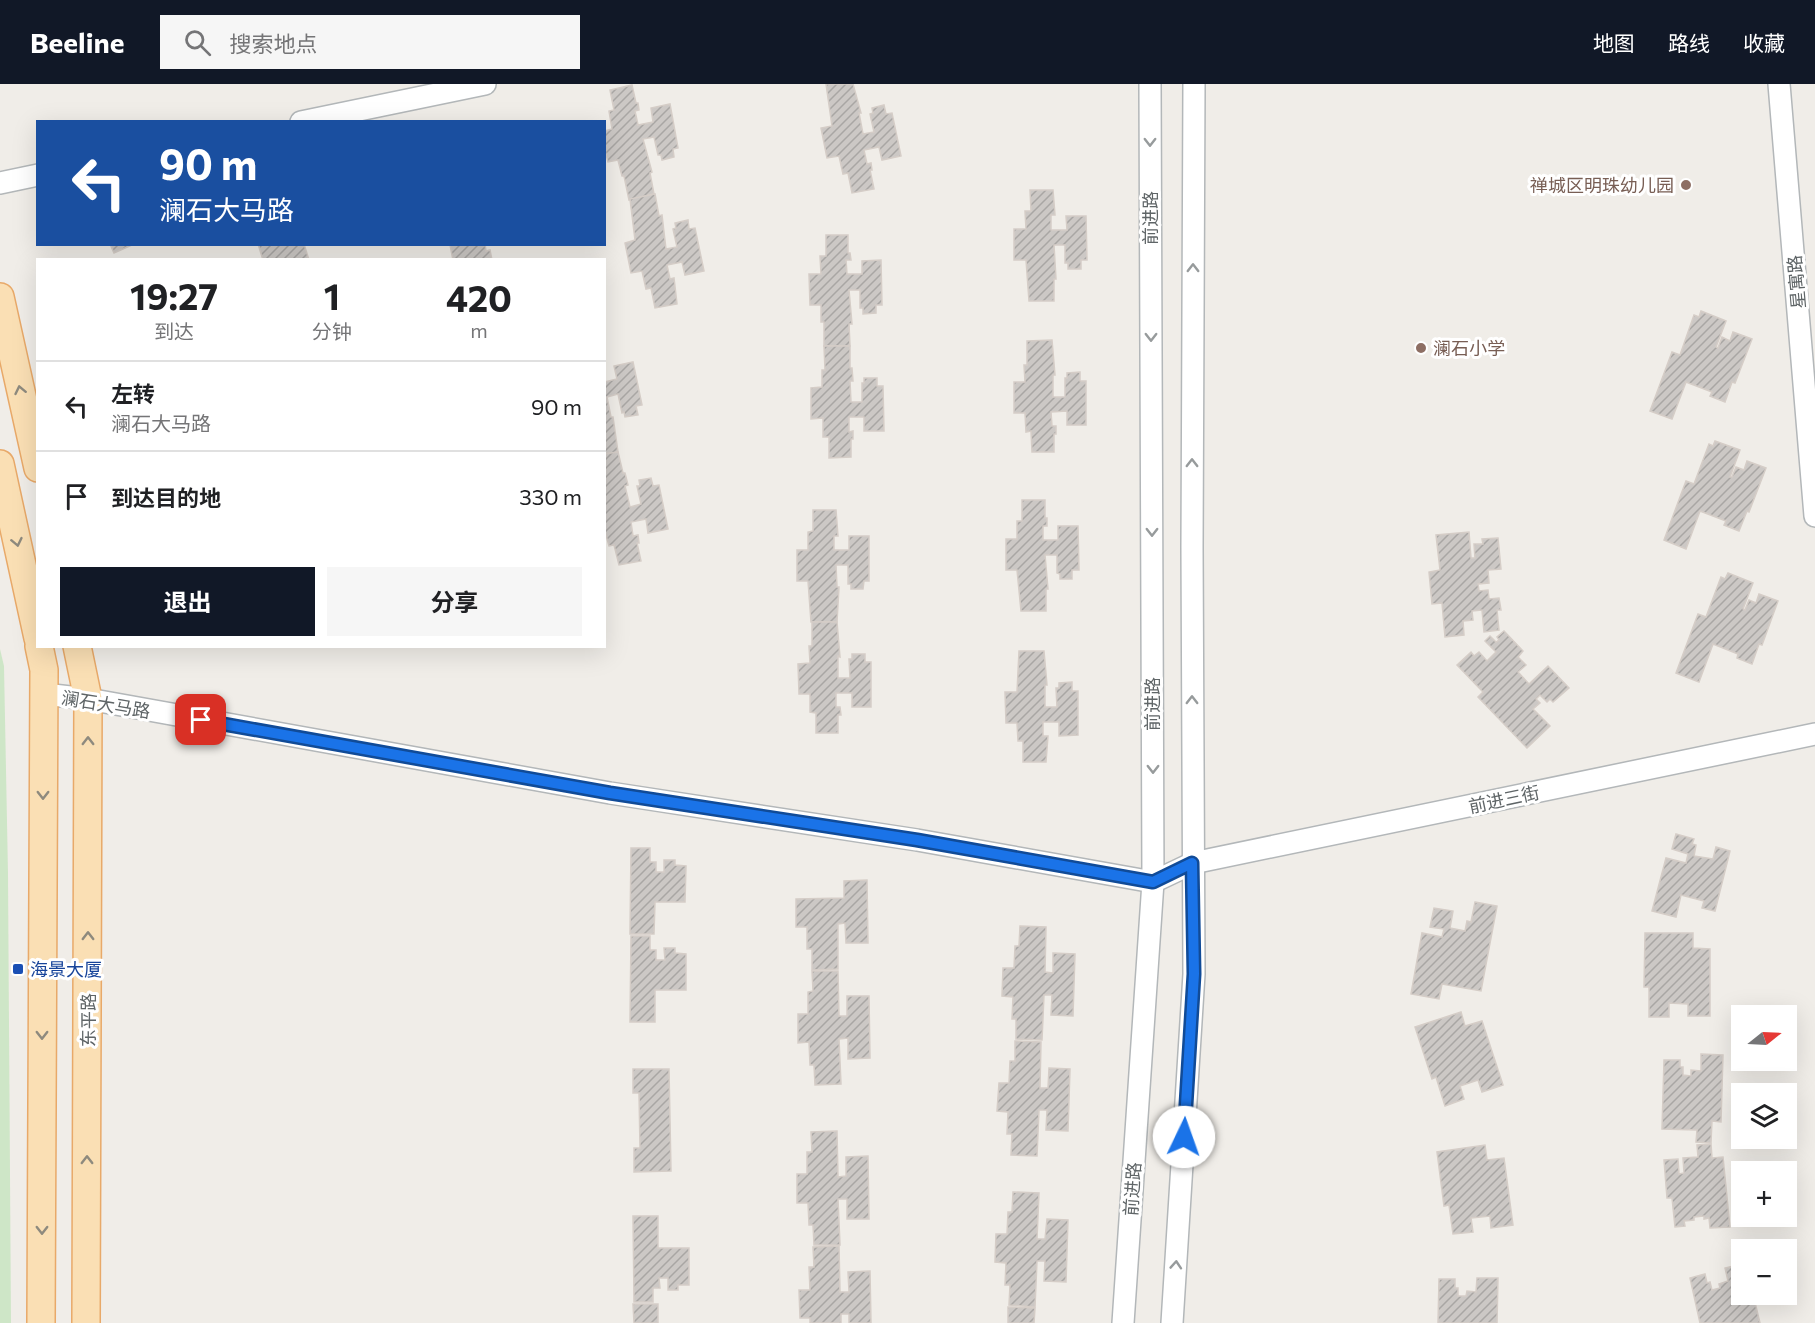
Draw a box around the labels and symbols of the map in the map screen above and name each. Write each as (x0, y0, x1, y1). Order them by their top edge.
one-way arrow (1144, 138, 1156, 147)
place label: 禅城区明珠幼儿园 (1530, 174, 1674, 196)
marker: 禅城区明珠幼儿园 (1679, 178, 1693, 192)
street label: 前进路 (1139, 191, 1161, 245)
street label: 星寓路 (1783, 254, 1809, 310)
one-way arrow (1187, 263, 1199, 272)
one-way arrow (1145, 333, 1157, 342)
place label: 澜石小学 (1433, 337, 1505, 359)
marker: 澜石小学 (1414, 341, 1428, 355)
one-way arrow (15, 385, 28, 395)
one-way arrow (1186, 458, 1198, 467)
one-way arrow (1146, 528, 1158, 537)
one-way arrow (10, 536, 23, 546)
street label: 前进路 (1141, 677, 1163, 731)
street label: 澜石大马路 (60, 686, 152, 722)
pin (175, 694, 226, 745)
one-way arrow (1186, 695, 1198, 704)
one-way arrow (82, 736, 94, 745)
one-way arrow (1147, 765, 1159, 774)
street label: 前进三街 (1466, 781, 1542, 817)
one-way arrow (37, 790, 49, 799)
one-way arrow (82, 931, 94, 940)
place label: 海景大厦 (30, 958, 102, 980)
marker: 海景大厦 (11, 962, 25, 976)
street label: 东平路 (77, 993, 99, 1047)
north arrow (1731, 1005, 1797, 1071)
one-way arrow (36, 1031, 48, 1040)
position arrow (1152, 1105, 1216, 1169)
one-way arrow (81, 1155, 93, 1164)
street label: 前进路 (1119, 1161, 1145, 1217)
one-way arrow (36, 1226, 48, 1235)
one-way arrow (1169, 1260, 1182, 1269)

